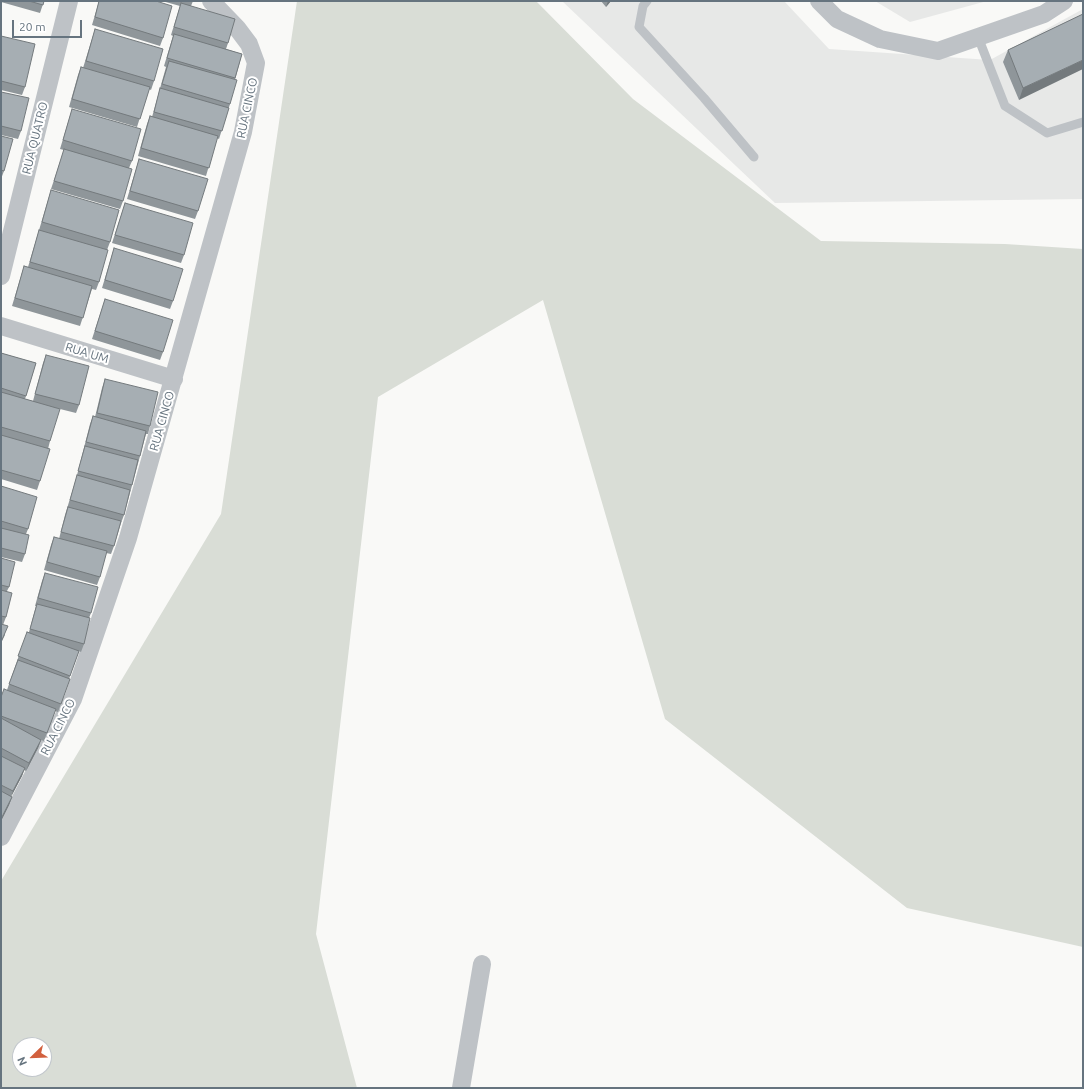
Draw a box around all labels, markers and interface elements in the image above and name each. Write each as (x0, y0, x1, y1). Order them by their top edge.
scale bar (14, 12, 84, 38)
text: 20 m (19, 20, 46, 33)
street label: RUA CINCO (234, 76, 260, 140)
street label: RUA QUATRO (19, 100, 51, 176)
street label: RUA UM (63, 340, 111, 366)
street label: RUA CINCO (147, 389, 177, 453)
street label: RUA CINCO (38, 696, 78, 758)
north arrow (12, 1037, 52, 1077)
text: N (15, 1055, 29, 1067)

